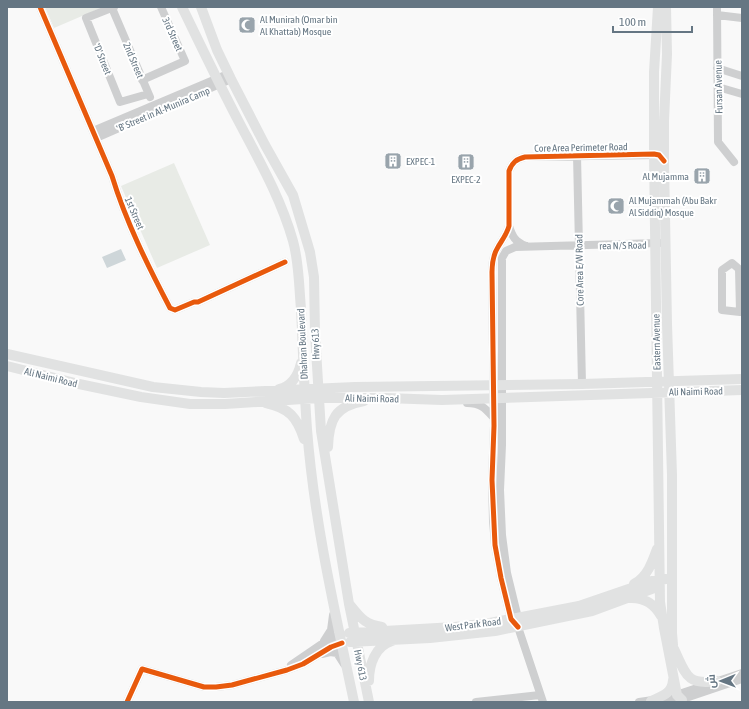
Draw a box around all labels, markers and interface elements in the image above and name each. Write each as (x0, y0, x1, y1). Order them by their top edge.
scale bar (613, 8, 692, 34)
place label: Al Munirah (Omar bin Al Khattab) Mosque (260, 14, 338, 37)
mosque icon: Al Munirah (Omar bin Al Khattab) Mosque (237, 15, 257, 35)
text: 100 m (619, 15, 646, 29)
street label: 3rd Street (160, 16, 185, 53)
street label: 2nd Street (121, 41, 146, 80)
street label: 'D' Street (91, 42, 114, 76)
street label: Fursan Avenue (713, 60, 724, 114)
street label: 'B' Street in Al-Munira Camp (115, 85, 212, 134)
street label: Core Area Perimeter Road (534, 141, 628, 154)
building icon: EXPEC-1 (383, 151, 403, 171)
building icon: EXPEC-2 (456, 152, 476, 172)
place label: EXPEC-1 (406, 156, 435, 167)
building icon: Al Mujamma (692, 166, 712, 186)
place label: Al Mujamma (643, 171, 689, 182)
place label: EXPEC-2 (451, 174, 481, 185)
street label: 1st Street (123, 195, 146, 231)
place label: Al Mujammah (Abu Bakr Al Siddiq) Mosque (629, 195, 718, 218)
mosque icon: Al Mujammah (Abu Bakr Al Siddiq) Mosque (606, 196, 626, 216)
street label: Core Area E/W Road (573, 234, 586, 306)
street label: rea N/S Road (599, 240, 647, 251)
street label: Dhahran Boulevard (295, 308, 310, 380)
street label: Eastern Avenue (650, 313, 662, 370)
street label: Hwy 613 (309, 328, 322, 360)
street label: Ali Naimi Road (23, 366, 79, 389)
street label: Ali Naimi Road (669, 386, 723, 397)
street label: Ali Naimi Road (345, 393, 399, 404)
street label: West Park Road (444, 616, 502, 633)
street label: Hwy 613 (352, 649, 369, 682)
north arrow (701, 661, 741, 701)
text: ش (705, 674, 718, 688)

